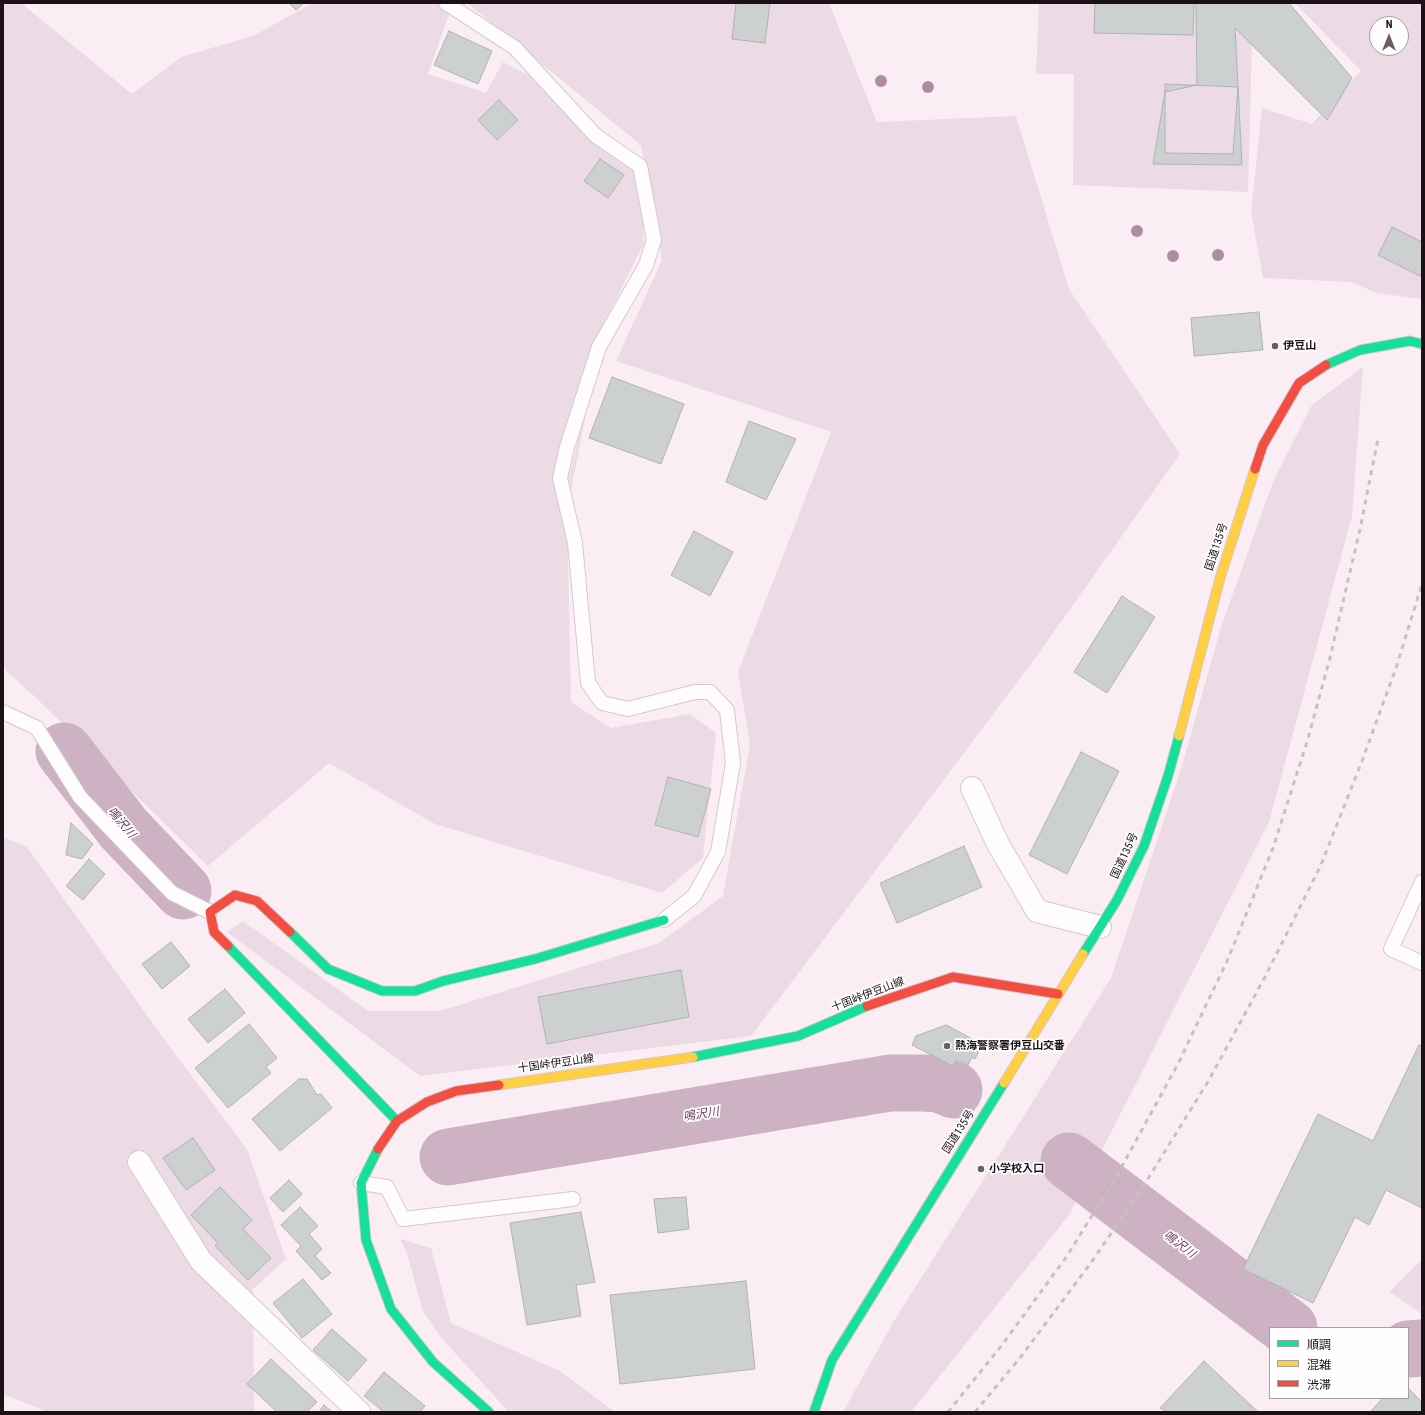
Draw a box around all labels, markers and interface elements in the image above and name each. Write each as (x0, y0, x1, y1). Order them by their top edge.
north arrow (1369, 16, 1409, 56)
text: N (1386, 18, 1392, 31)
place label: 伊豆山 (1283, 339, 1316, 353)
marker: 伊豆山 (1270, 341, 1280, 351)
street label: 国道135号 (1203, 522, 1231, 572)
water label: 鳴沢川 (104, 805, 138, 841)
street label: 国道135号 (1109, 831, 1141, 881)
street label: 十国峠伊豆山線 (830, 975, 906, 1015)
place label: 熱海警察署伊豆山交番 (955, 1039, 1065, 1053)
marker: 熱海警察署伊豆山交番 (942, 1041, 952, 1051)
street label: 十国峠伊豆山線 (517, 1052, 595, 1076)
water label: 鳴沢川 (682, 1105, 720, 1125)
street label: 国道135号 (940, 1108, 978, 1156)
place label: 小学校入口 (989, 1162, 1044, 1176)
marker: 小学校入口 (976, 1164, 986, 1174)
water label: 鳴沢川 (1160, 1228, 1198, 1262)
legend (1269, 1327, 1409, 1399)
text: 順調 (1307, 1338, 1331, 1352)
text: 混雑 (1307, 1358, 1331, 1372)
text: 渋滞 (1307, 1378, 1331, 1392)

